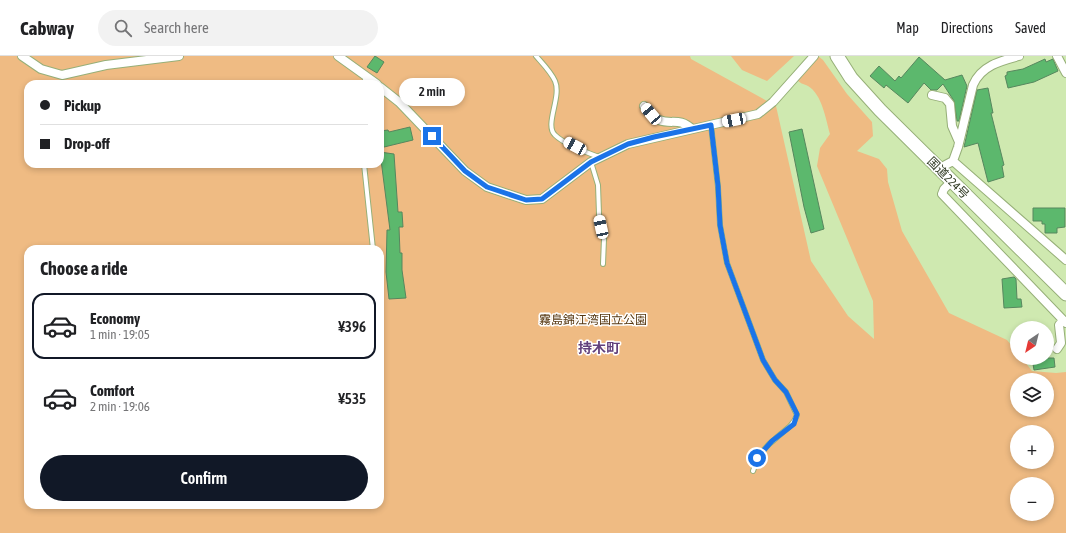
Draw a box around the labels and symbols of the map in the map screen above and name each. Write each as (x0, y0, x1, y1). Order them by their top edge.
callout: 2 min (399, 78, 465, 106)
car (639, 101, 663, 127)
car (721, 112, 747, 128)
route end (423, 127, 441, 145)
car (562, 135, 588, 157)
street label: 国道224号 (924, 154, 972, 202)
car (593, 214, 609, 240)
park label: 霧島錦江湾国立公園 (539, 313, 647, 327)
north arrow (1010, 321, 1054, 365)
district label: 持木町 (578, 340, 620, 356)
route start (748, 449, 766, 467)

